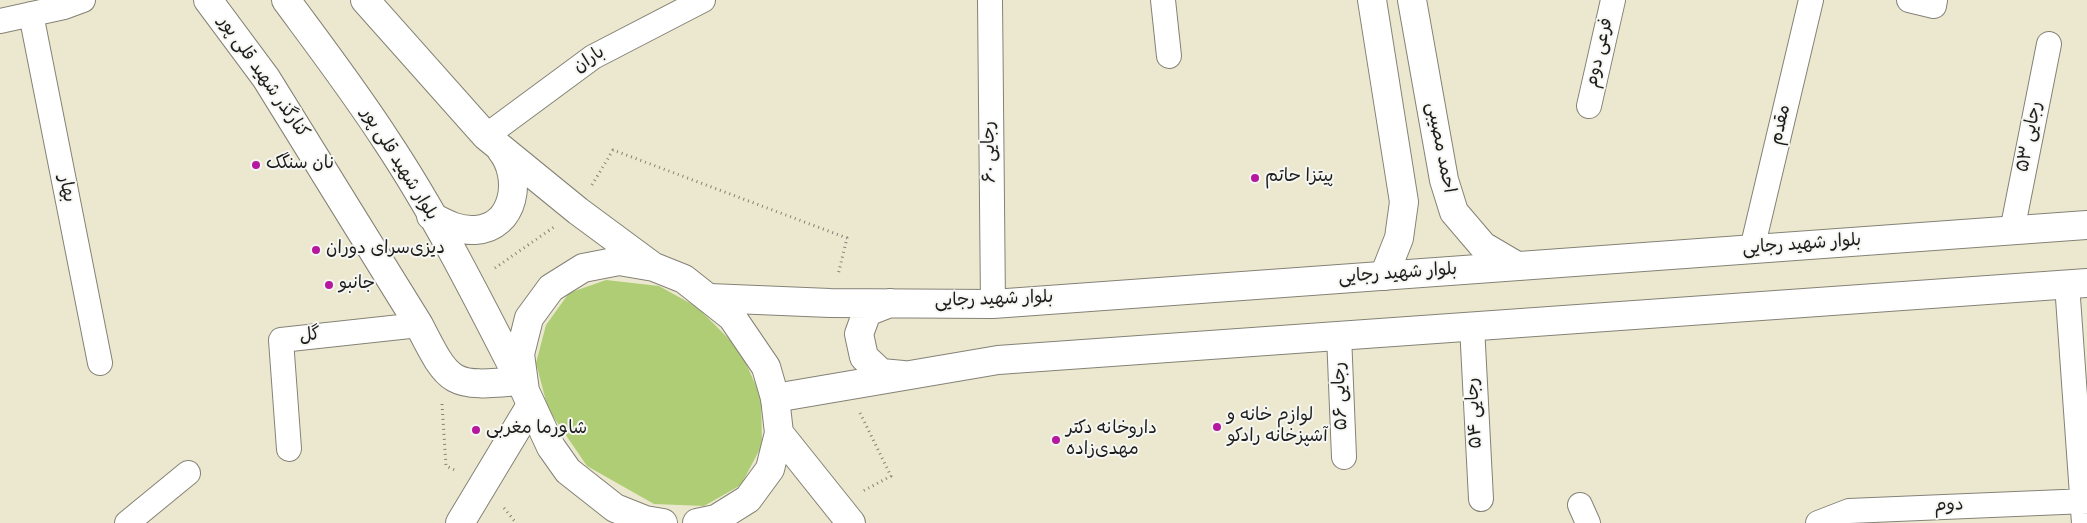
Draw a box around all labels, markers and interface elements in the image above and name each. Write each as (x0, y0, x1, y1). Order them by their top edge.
street label: کنارگذر شهید قلی پور (212, 13, 312, 143)
street label: فرعی دوم (1583, 16, 1619, 90)
street label: باران (570, 43, 610, 79)
street label: رجایی ۵۳ (2014, 100, 2048, 174)
street label: احمد مصیبی (1420, 101, 1458, 195)
street label: مقدم (1767, 103, 1797, 147)
street label: بلوار شهید قلی پور (355, 105, 441, 225)
street label: رجایی ۶۰ (980, 121, 1002, 183)
place label: نان سنگک (266, 154, 334, 176)
marker: نان سنگک (250, 159, 262, 171)
place label: پیتزا حاتم (1265, 167, 1334, 189)
marker: پیتزا حاتم (1249, 172, 1261, 184)
street label: بهار (52, 174, 78, 204)
street label: بلوار شهید رجایی (1742, 231, 1862, 261)
place label: دیزی‌سرای دوران (326, 239, 445, 261)
marker: دیزی‌سرای دوران (310, 244, 322, 256)
street label: بلوار شهید رجایی (1338, 260, 1458, 290)
place label: جانبو (339, 274, 375, 296)
marker: جانبو (323, 279, 335, 291)
street label: بلوار شهید رجایی (934, 288, 1054, 314)
street label: گل (299, 325, 321, 349)
street label: رجایی ۵۶ (1330, 361, 1354, 431)
street label: رجایی ۵۴ (1463, 377, 1489, 449)
place label: لوازم خانه و آشپزخانه رادکو (1227, 406, 1328, 448)
place label: شاورما مغربی (486, 419, 587, 441)
place label: داروخانه دکتر مهدی‌زاده (1066, 419, 1157, 462)
marker: لوازم خانه و آشپزخانه رادکو (1211, 421, 1223, 433)
marker: شاورما مغربی (470, 424, 482, 436)
marker: داروخانه دکتر مهدی‌زاده (1050, 434, 1062, 446)
street label: دوم (1934, 496, 1964, 518)

